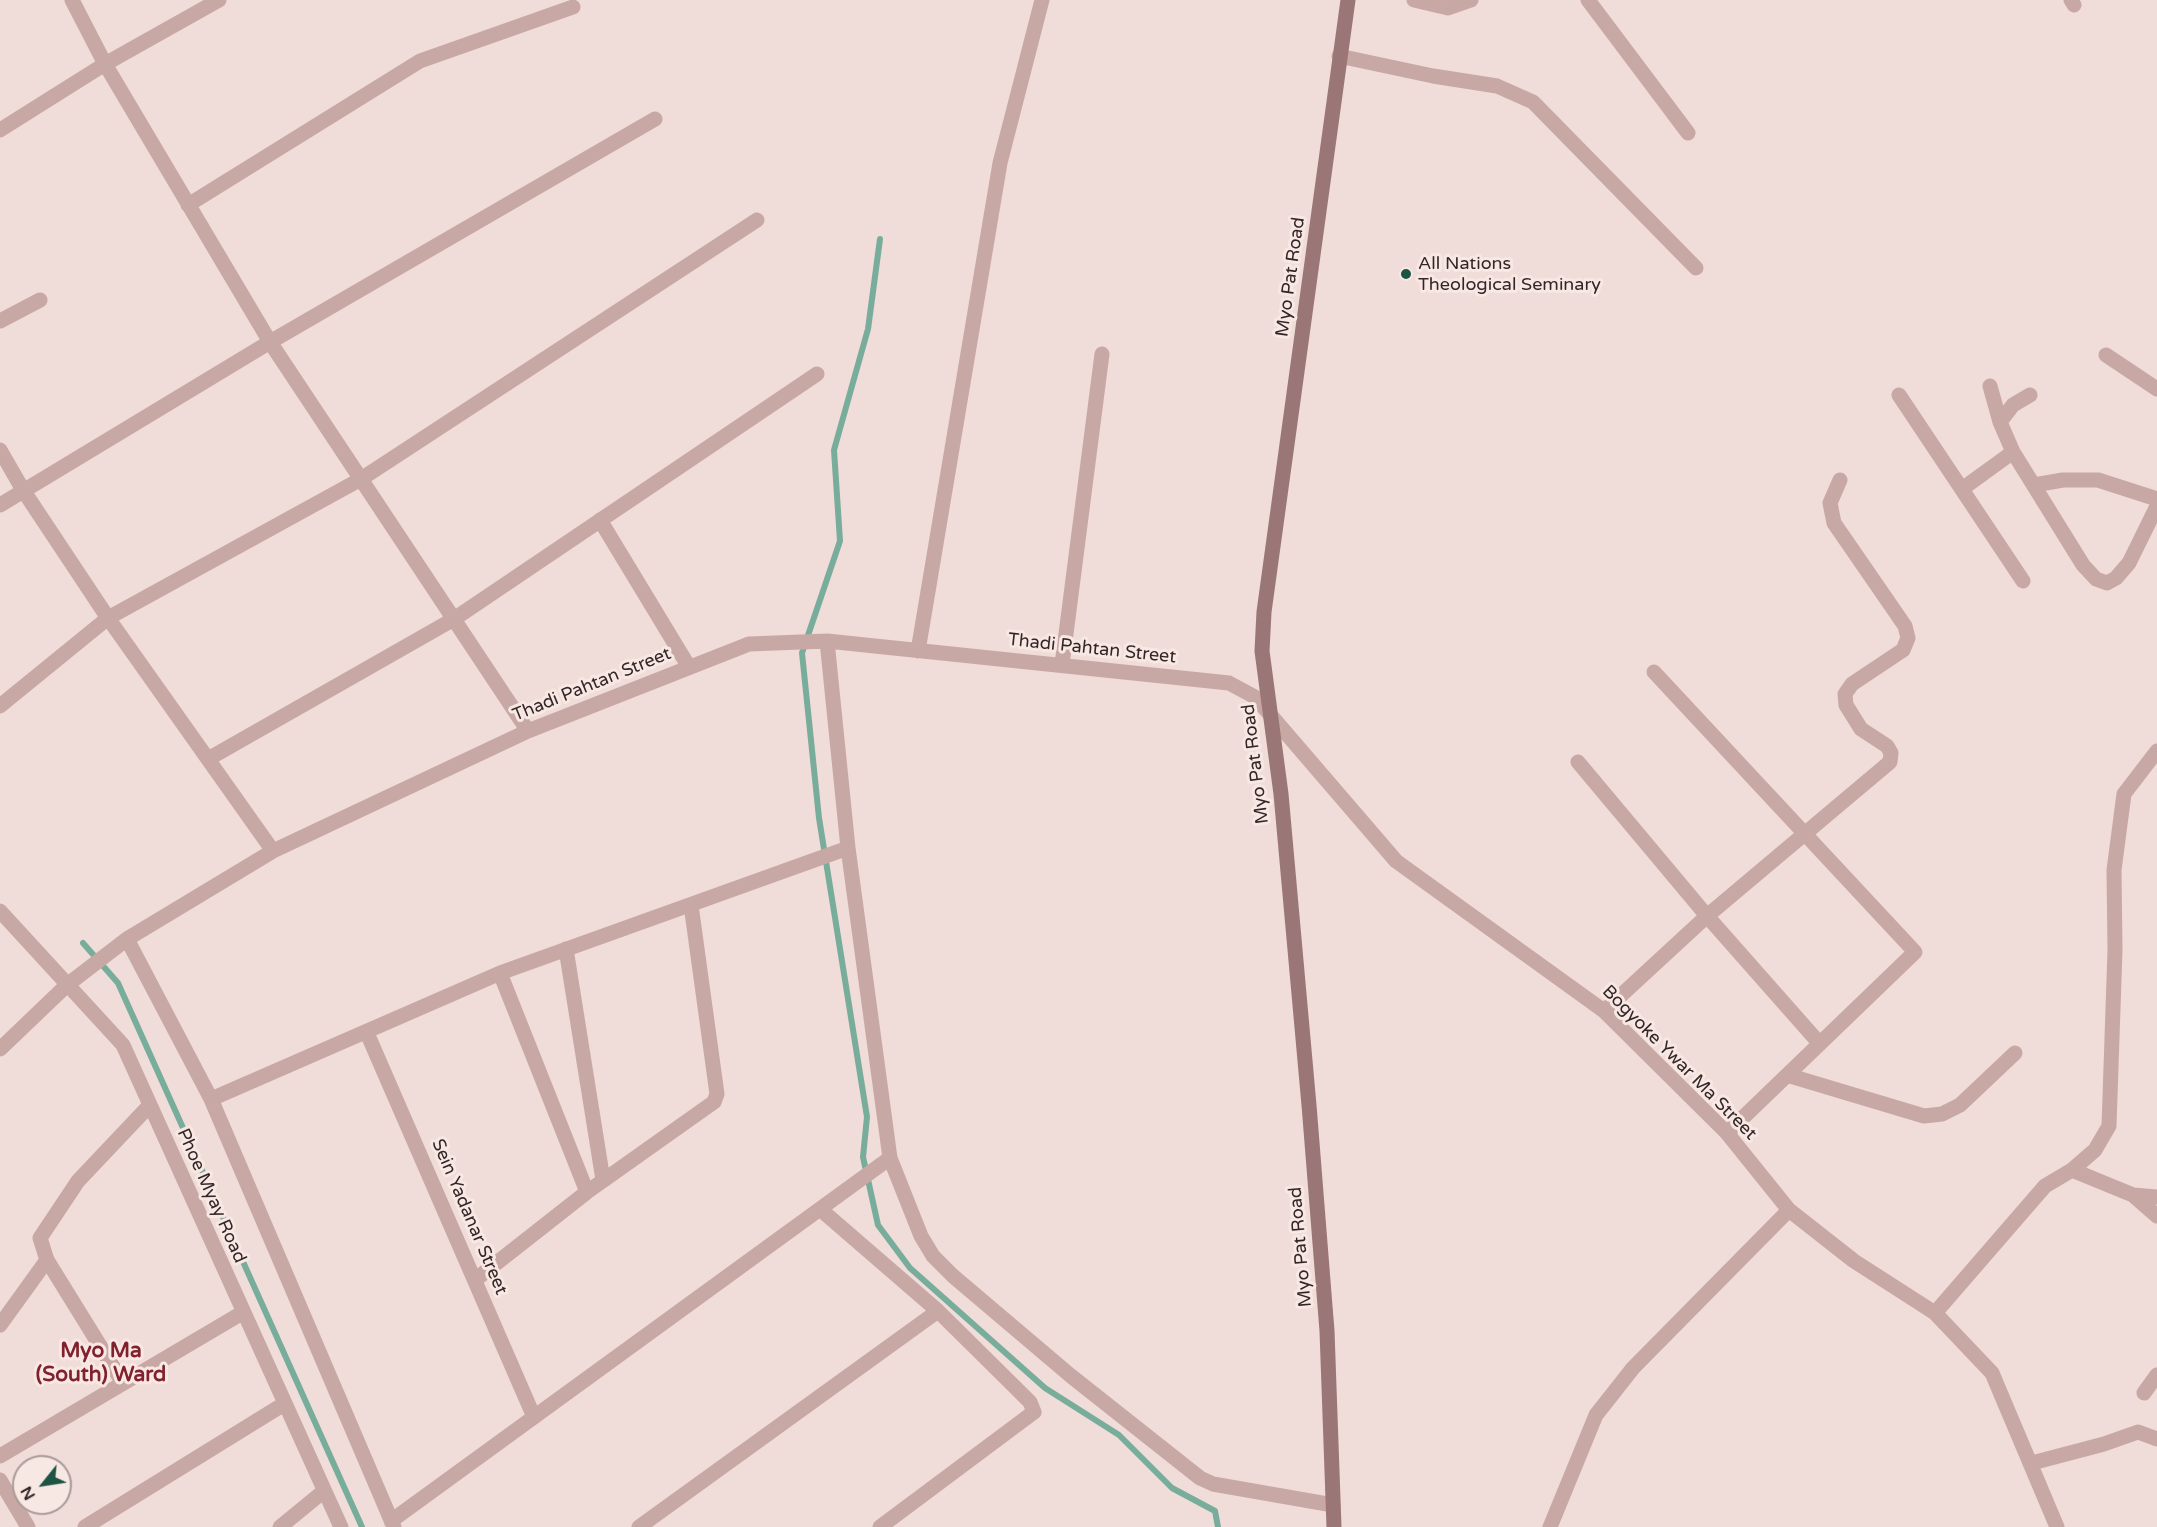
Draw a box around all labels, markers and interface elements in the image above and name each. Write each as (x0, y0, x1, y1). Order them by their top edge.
street label: Myo Pat Road (1272, 216, 1310, 338)
place label: All Nations Theological Seminary (1418, 253, 1601, 296)
marker: All Nations Theological Seminary (1399, 267, 1413, 281)
street label: Thadi Pahtan Street (1007, 629, 1177, 669)
street label: Thadi Pahtan Street (510, 643, 674, 727)
street label: Myo Pat Road (1238, 703, 1274, 825)
street label: Bogyoke Ywar Ma Street (1597, 981, 1761, 1145)
street label: Phoe Myay Road (172, 1125, 250, 1267)
street label: Sein Yadanar Street (426, 1136, 512, 1298)
street label: Myo Pat Road (1285, 1186, 1317, 1308)
district label: Myo Ma (South) Ward (36, 1338, 166, 1388)
north arrow (12, 1455, 72, 1515)
text: N (16, 1482, 40, 1504)

